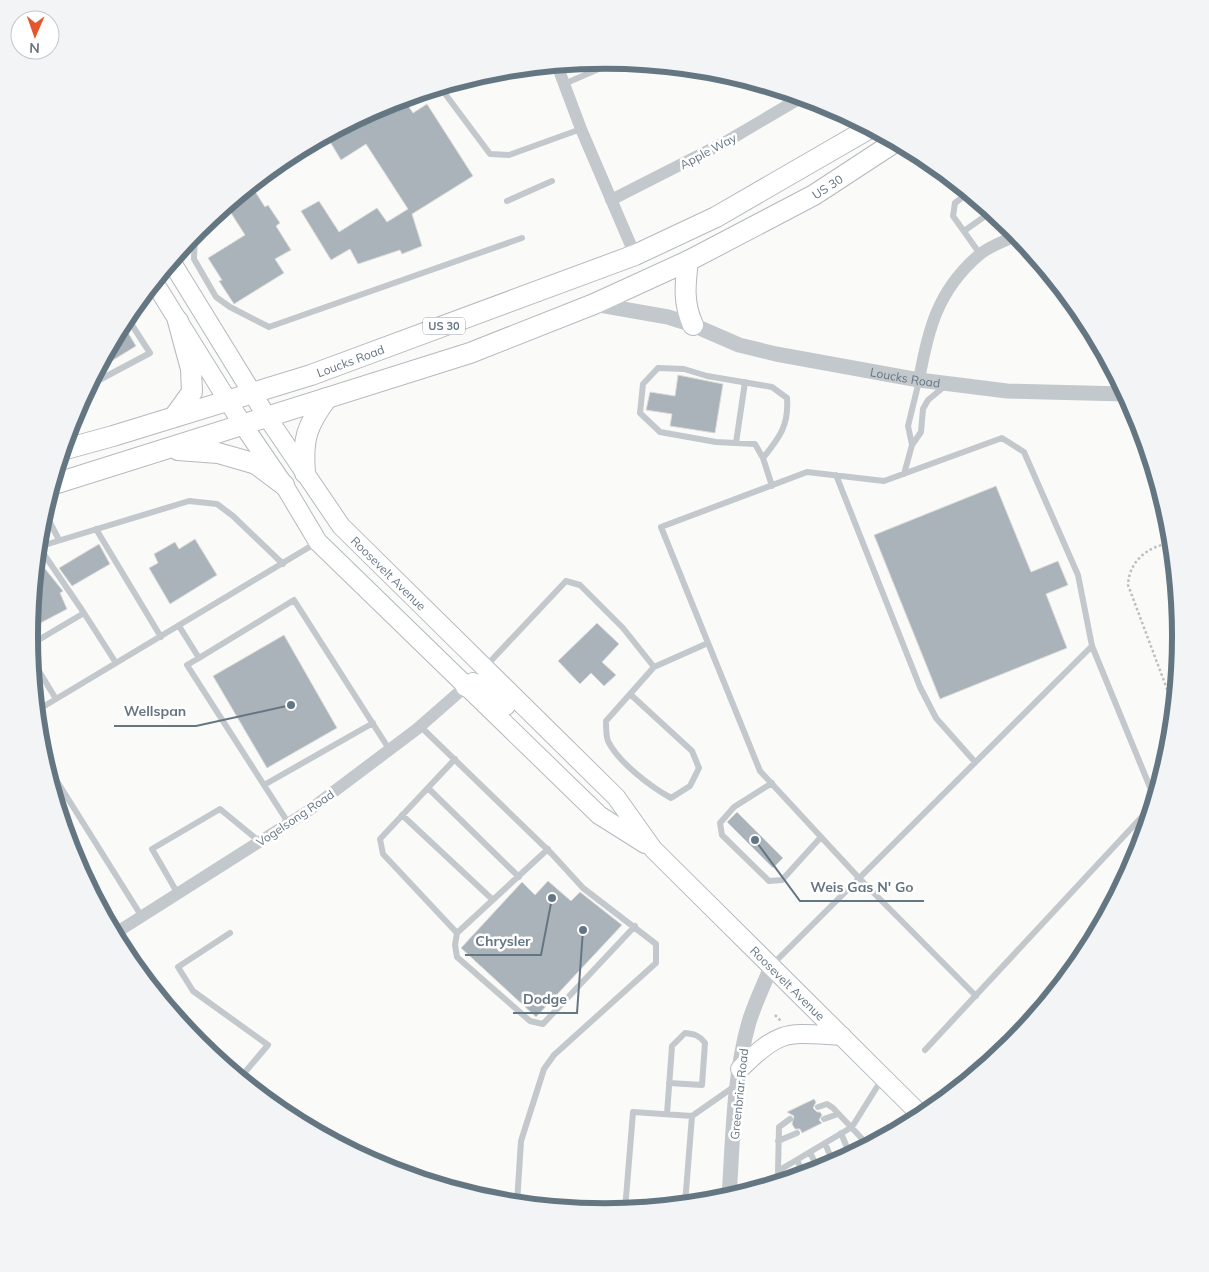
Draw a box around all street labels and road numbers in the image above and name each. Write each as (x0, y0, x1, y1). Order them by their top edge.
street label: Apple Way (677, 130, 739, 172)
street label: US 30 (809, 171, 845, 202)
road number: US 30 (423, 318, 465, 334)
street label: Loucks Road (314, 341, 386, 380)
street label: Loucks Road (869, 364, 941, 390)
street label: Roosevelt Avenue (348, 533, 429, 613)
street label: Vogelsong Road (253, 786, 337, 850)
street label: Roosevelt Avenue (747, 943, 828, 1023)
street label: Greenbriar Road (727, 1048, 751, 1140)

